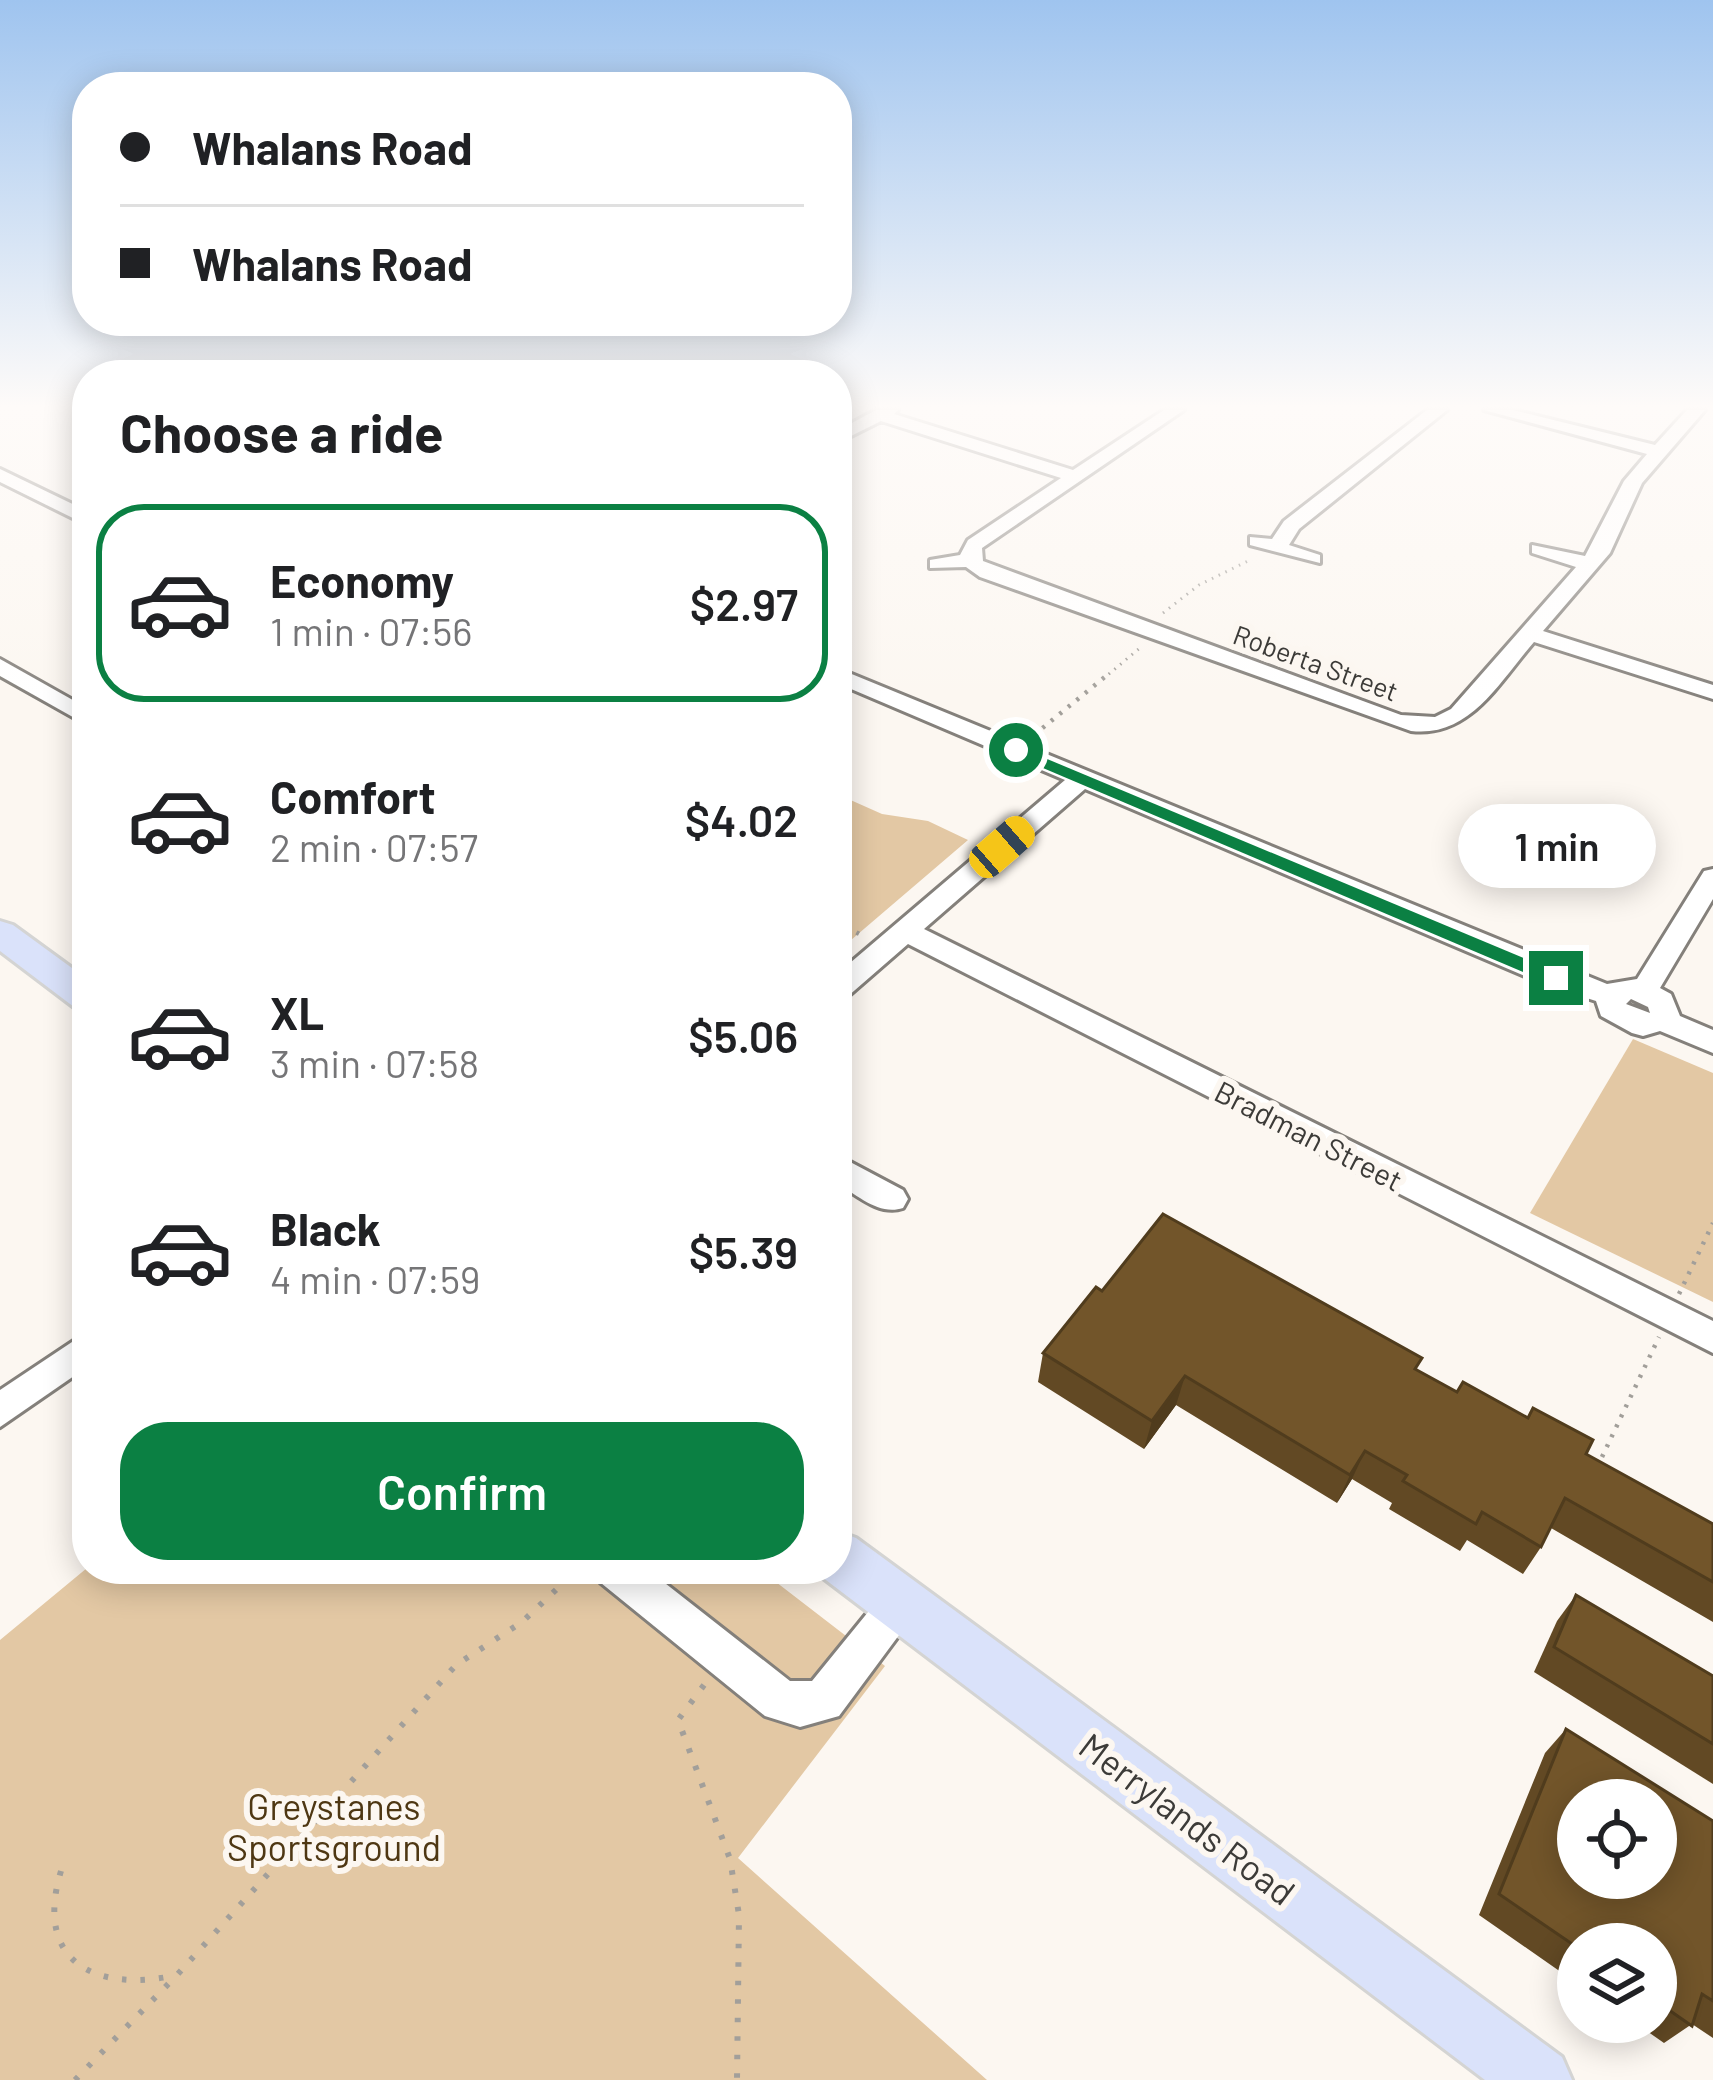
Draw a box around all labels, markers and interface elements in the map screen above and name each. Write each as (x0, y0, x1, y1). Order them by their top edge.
text: Whalans Road (192, 120, 472, 174)
text: Whalans Road (192, 236, 472, 290)
text: Choose a ride (120, 399, 444, 464)
icon: car (126, 549, 234, 657)
text: Economy (270, 553, 454, 607)
text: $2.97 (690, 576, 798, 630)
text: 1 min · 07:56 (270, 607, 472, 654)
street label: Roberta Street (1229, 617, 1403, 707)
route start (989, 723, 1043, 777)
icon: car (126, 765, 234, 873)
text: Comfort (270, 769, 436, 823)
text: $4.02 (685, 792, 798, 846)
callout: 1 min (1457, 804, 1655, 888)
car (963, 810, 1041, 884)
text: 1 min (1514, 822, 1600, 869)
text: 2 min · 07:57 (270, 823, 478, 870)
route end (1529, 951, 1583, 1005)
icon: car (126, 981, 234, 1089)
text: XL (270, 985, 324, 1039)
text: $5.06 (688, 1008, 798, 1062)
text: 3 min · 07:58 (270, 1039, 479, 1086)
street label: Bradman Street (1209, 1072, 1409, 1198)
icon: car (126, 1197, 234, 1305)
text: Black (270, 1201, 381, 1255)
text: $5.39 (689, 1224, 798, 1278)
text: 4 min · 07:59 (270, 1255, 480, 1302)
button: Confirm (120, 1422, 804, 1560)
street label: Merrylands Road (1072, 1723, 1304, 1913)
map controls (1557, 1779, 1677, 2043)
button: locate (1557, 1779, 1677, 1899)
park label: Greystanes Sportsground (227, 1784, 441, 1868)
button: layers (1557, 1923, 1677, 2043)

